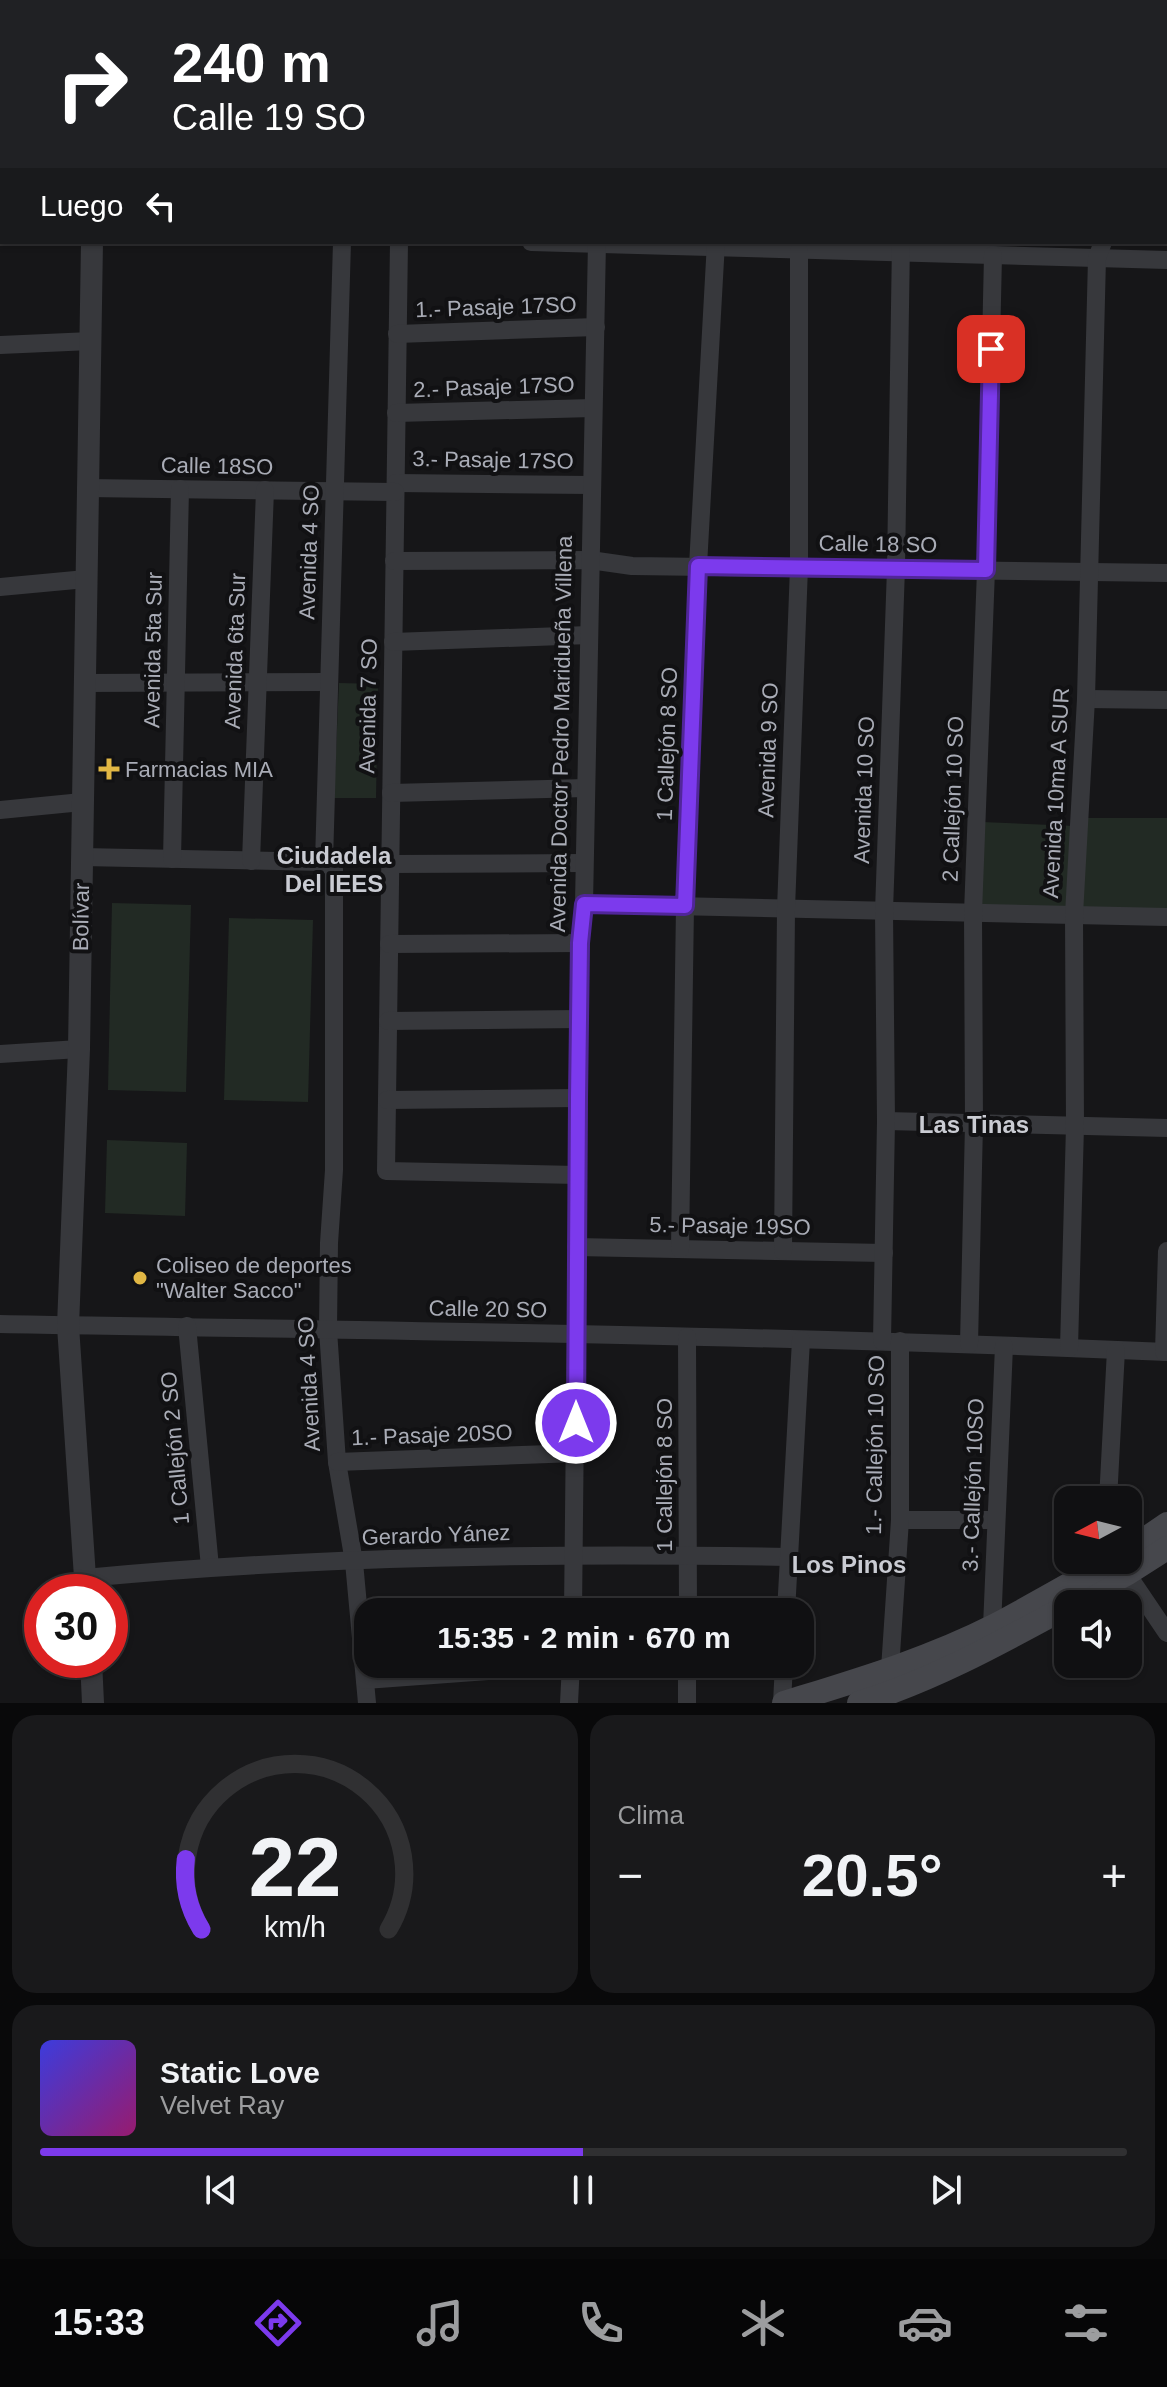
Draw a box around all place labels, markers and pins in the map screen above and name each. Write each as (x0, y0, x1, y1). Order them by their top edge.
pin (957, 315, 1025, 383)
place label: Farmacias MIA (125, 757, 273, 782)
marker: Farmacias MIA (100, 760, 118, 778)
place label: Coliseo de deportes "Walter Sacco" (156, 1253, 352, 1303)
marker: Coliseo de deportes "Walter Sacco" (131, 1269, 149, 1287)

